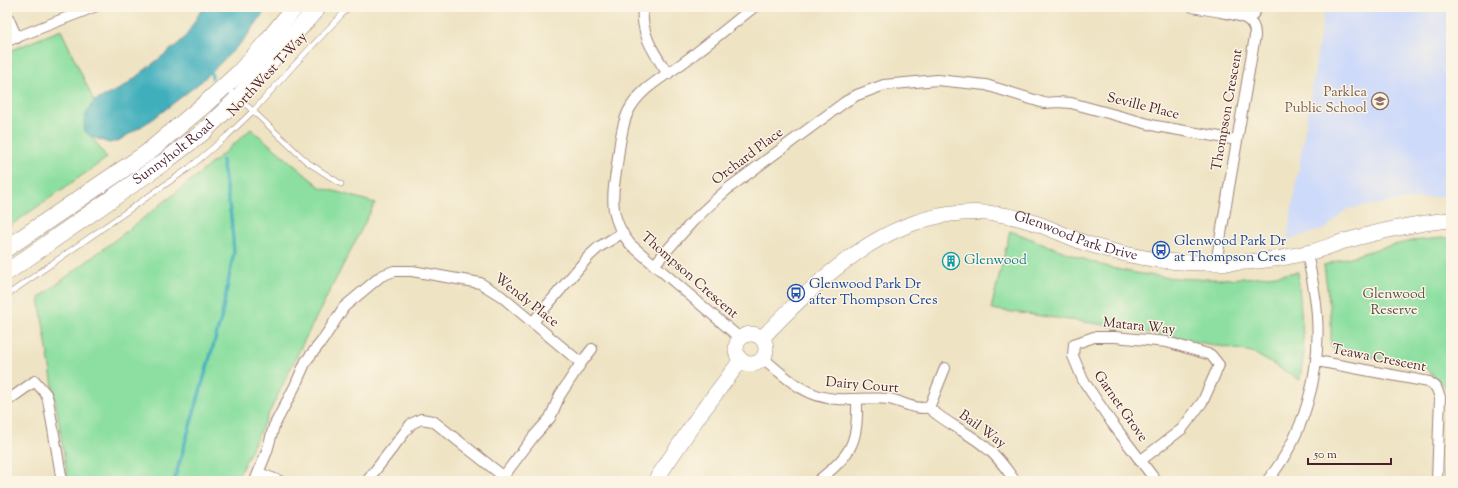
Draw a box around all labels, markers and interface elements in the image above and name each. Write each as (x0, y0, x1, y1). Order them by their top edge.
street label: NorthWest T-Way (223, 28, 313, 122)
street label: Thompson Crescent (1207, 47, 1249, 172)
place label: Parklea Public School (1285, 83, 1368, 119)
street label: Seville Place (1105, 88, 1181, 126)
school or university icon: Parklea Public School (1370, 91, 1390, 111)
street label: Sunnyholt Road (129, 116, 220, 191)
street label: Orchard Place (708, 123, 788, 191)
street label: Glenwood Park Drive (1012, 207, 1139, 266)
street label: Thompson Crescent (636, 228, 742, 324)
place label: Glenwood Park Dr at Thompson Cres (1174, 232, 1287, 268)
bus stop icon: Glenwood Park Dr at Thompson Cres (1151, 240, 1171, 260)
building icon: Glenwood (941, 251, 961, 271)
place label: Glenwood (964, 251, 1027, 271)
street label: Wendy Place (489, 269, 563, 333)
place label: Glenwood Park Dr after Thompson Cres (809, 275, 937, 311)
bus stop icon: Glenwood Park Dr after Thompson Cres (786, 283, 806, 303)
park label: Glenwood Reserve (1363, 285, 1426, 321)
street label: Matara Way (1102, 313, 1176, 341)
street label: Teawa Crescent (1330, 340, 1428, 378)
street label: Garnet Grove (1088, 367, 1152, 447)
street label: Dairy Court (825, 373, 900, 399)
street label: Bail Way (954, 406, 1010, 454)
scale bar (1308, 440, 1391, 466)
text: 50 m (1313, 446, 1337, 464)

